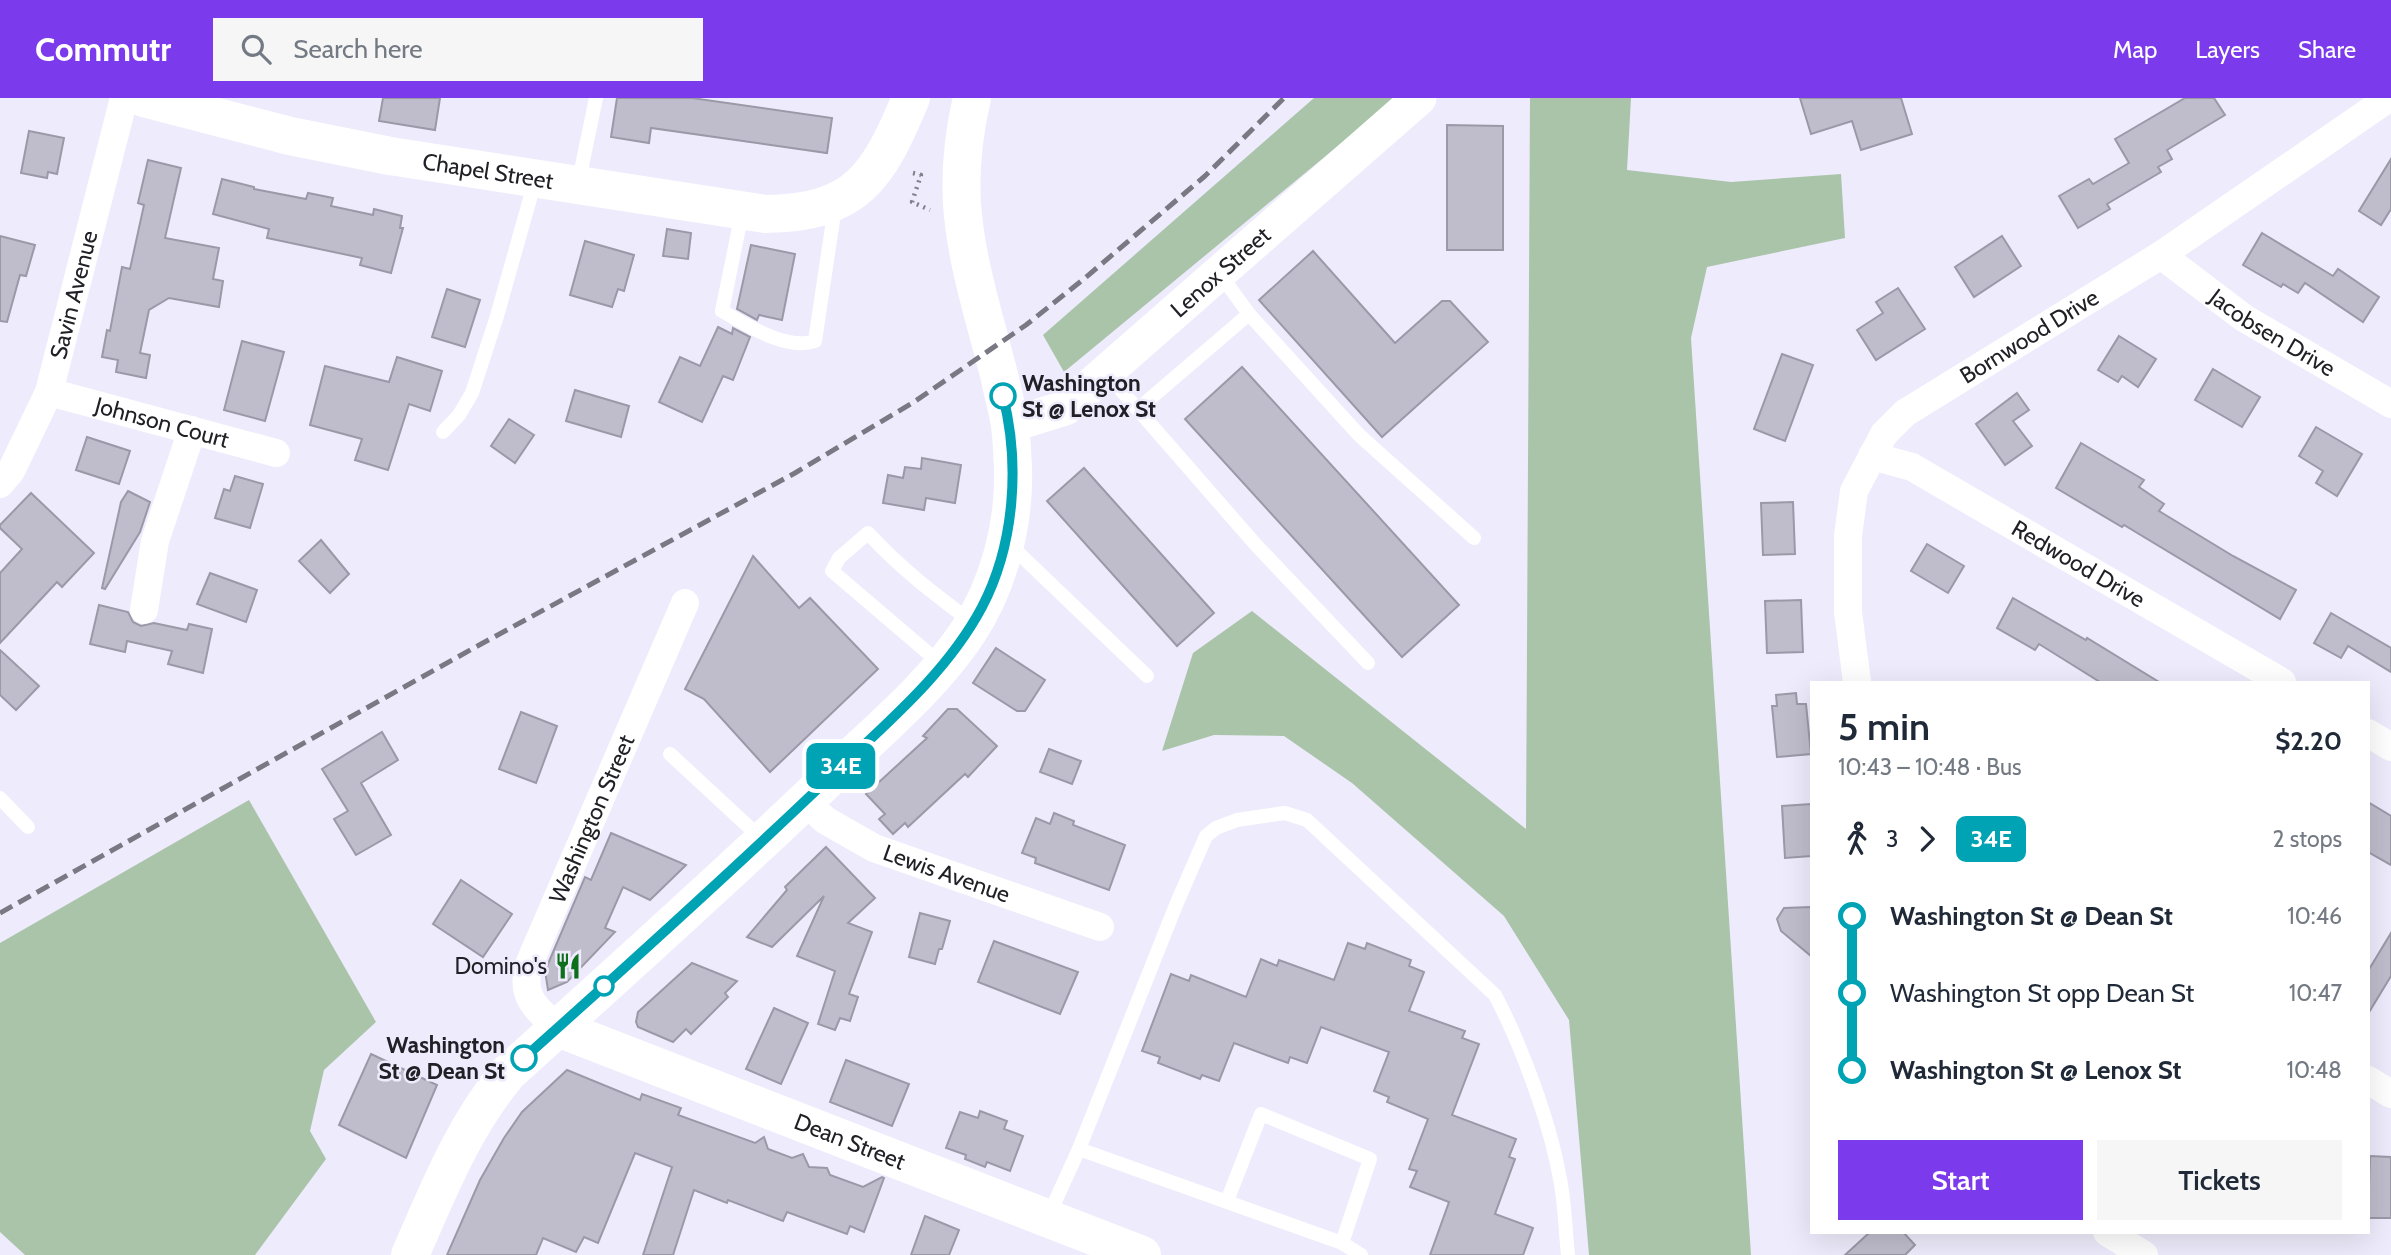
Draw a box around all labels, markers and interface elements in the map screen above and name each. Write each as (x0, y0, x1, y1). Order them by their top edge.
search box (213, 18, 703, 81)
text: Commutr (35, 29, 171, 69)
icon: search (237, 30, 275, 68)
text: Search here (293, 33, 422, 65)
text: Map (2113, 35, 2157, 64)
text: Layers (2195, 35, 2260, 64)
text: Share (2298, 35, 2356, 64)
street label: Chapel Street (421, 147, 556, 195)
street label: Lenox Street (1165, 221, 1276, 323)
street label: Savin Avenue (44, 228, 104, 362)
street label: Jacobsen Drive (2203, 282, 2341, 382)
street label: Bornwood Drive (1955, 283, 2104, 390)
place label: Washington St @ Lenox St (1022, 369, 1156, 423)
marker: Washington St @ Lenox St (990, 383, 1016, 409)
street label: Johnson Court (91, 391, 232, 454)
street label: Redwood Drive (2007, 514, 2150, 613)
text: 5 min (1838, 703, 1930, 750)
text: $2.20 (2275, 725, 2342, 757)
street label: Washington Street (543, 730, 640, 907)
line badge: 34E (801, 743, 881, 789)
text: 34E (820, 751, 862, 780)
text: 10:43 – 10:48 · Bus (1838, 753, 2022, 781)
icon: walk (1838, 820, 1876, 858)
icon: forward (1908, 820, 1946, 858)
text: 34E (1970, 824, 2012, 853)
text: 3 (1886, 825, 1898, 853)
text: 2 stops (2273, 825, 2342, 853)
street label: Lewis Avenue (880, 838, 1014, 909)
text: Washington St @ Dean St (1890, 900, 2173, 932)
text: 10:46 (2287, 902, 2342, 930)
restaurant icon: Domino's (553, 951, 583, 981)
place label: Domino's (454, 952, 547, 980)
unlabelled marker (594, 976, 614, 996)
text: Washington St opp Dean St (1890, 977, 2194, 1009)
text: 10:47 (2289, 979, 2342, 1007)
place label: Washington St @ Dean St (379, 1031, 505, 1085)
marker: Washington St @ Dean St (511, 1045, 537, 1071)
text: Washington St @ Lenox St (1890, 1054, 2181, 1086)
text: 10:48 (2286, 1056, 2342, 1084)
street label: Dean Street (790, 1107, 909, 1176)
button: Start (1838, 1140, 2083, 1220)
button: Tickets (2097, 1140, 2342, 1220)

